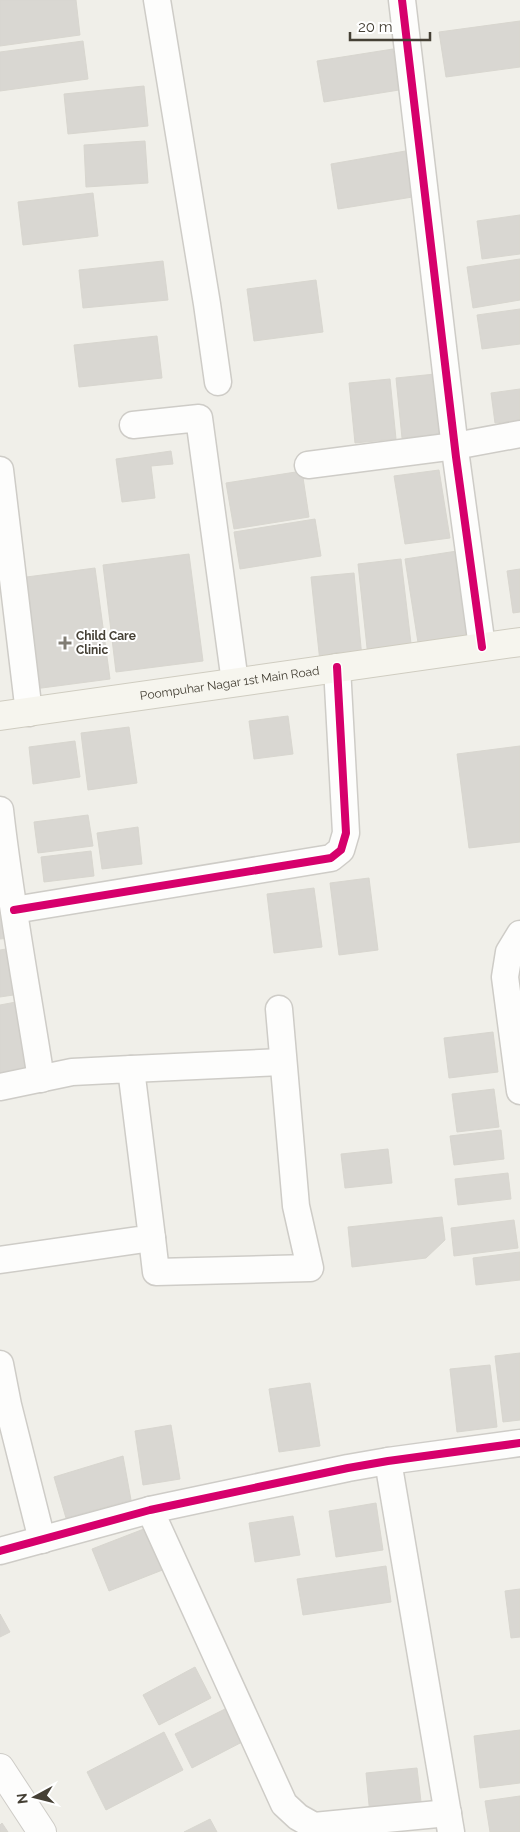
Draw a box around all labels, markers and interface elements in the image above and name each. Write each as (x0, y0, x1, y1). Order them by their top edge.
scale bar (350, 10, 430, 42)
text: 20 m (358, 18, 393, 36)
place label: Child Care Clinic (76, 629, 136, 657)
marker: Child Care Clinic (58, 636, 72, 650)
street label: Poompuhar Nagar 1st Main Road (139, 664, 320, 703)
north arrow (10, 1772, 60, 1822)
text: N (14, 1792, 31, 1805)

